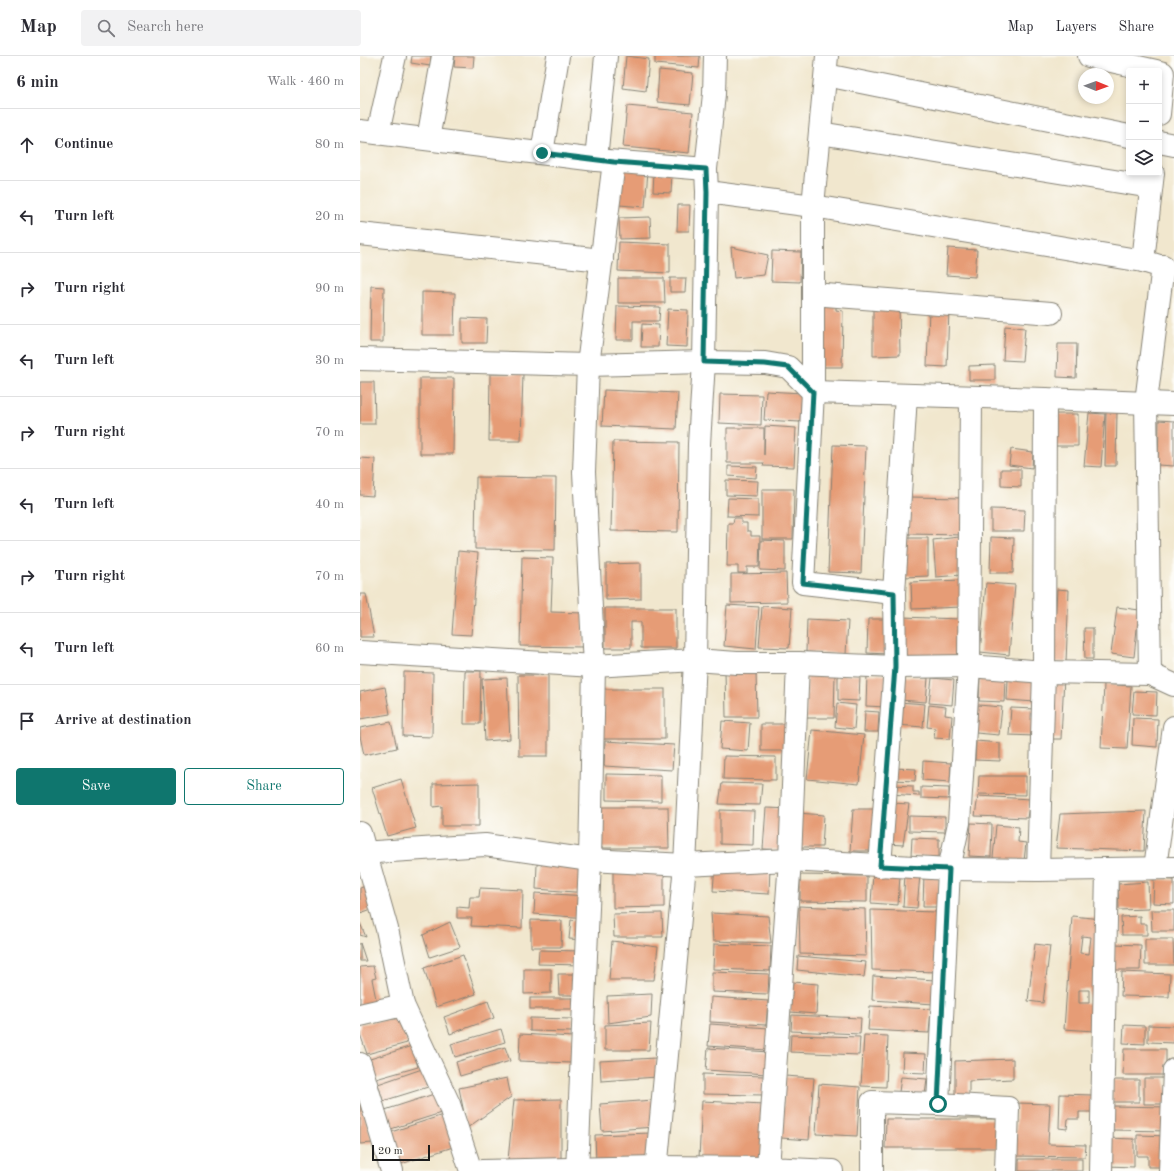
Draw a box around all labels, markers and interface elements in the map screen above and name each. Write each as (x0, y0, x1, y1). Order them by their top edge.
search box (81, 10, 361, 46)
icon: search (95, 17, 117, 39)
text: Map (20, 18, 57, 37)
text: Search here (127, 20, 204, 35)
text: Map (1008, 20, 1034, 34)
text: Layers (1056, 20, 1097, 34)
text: Share (1119, 20, 1154, 34)
north arrow (1078, 68, 1114, 104)
map controls (1126, 68, 1162, 176)
button: + (1126, 68, 1162, 104)
text: 6 min (16, 74, 59, 91)
text: Walk · 460 m (267, 75, 344, 88)
button: − (1126, 104, 1162, 140)
icon: ahead (16, 134, 38, 156)
text: Continue (54, 137, 113, 152)
text: 80 m (315, 138, 344, 151)
button: layers (1126, 140, 1162, 176)
route end (533, 144, 551, 162)
icon: left (16, 206, 38, 228)
text: Turn left (54, 209, 114, 224)
text: 20 m (315, 210, 344, 223)
icon: right (16, 278, 38, 300)
text: Turn right (54, 281, 125, 296)
text: 90 m (315, 282, 344, 295)
icon: left (16, 350, 38, 372)
text: Turn left (54, 353, 114, 368)
text: 30 m (315, 354, 344, 367)
icon: right (16, 422, 38, 444)
text: Turn right (54, 425, 125, 440)
text: 70 m (315, 426, 344, 439)
icon: left (16, 494, 38, 516)
text: Turn left (54, 497, 114, 512)
text: 40 m (315, 498, 344, 511)
icon: right (16, 566, 38, 588)
text: Turn right (54, 569, 125, 584)
text: 70 m (315, 570, 344, 583)
icon: left (16, 638, 38, 660)
text: Turn left (54, 641, 114, 656)
text: 60 m (315, 642, 344, 655)
icon: arrive (16, 710, 38, 732)
text: Arrive at destination (54, 713, 192, 728)
button: Save (16, 768, 176, 805)
button: Share (184, 768, 344, 805)
route start (929, 1095, 947, 1113)
scale bar (372, 1143, 430, 1162)
text: 20 m (378, 1146, 403, 1157)

